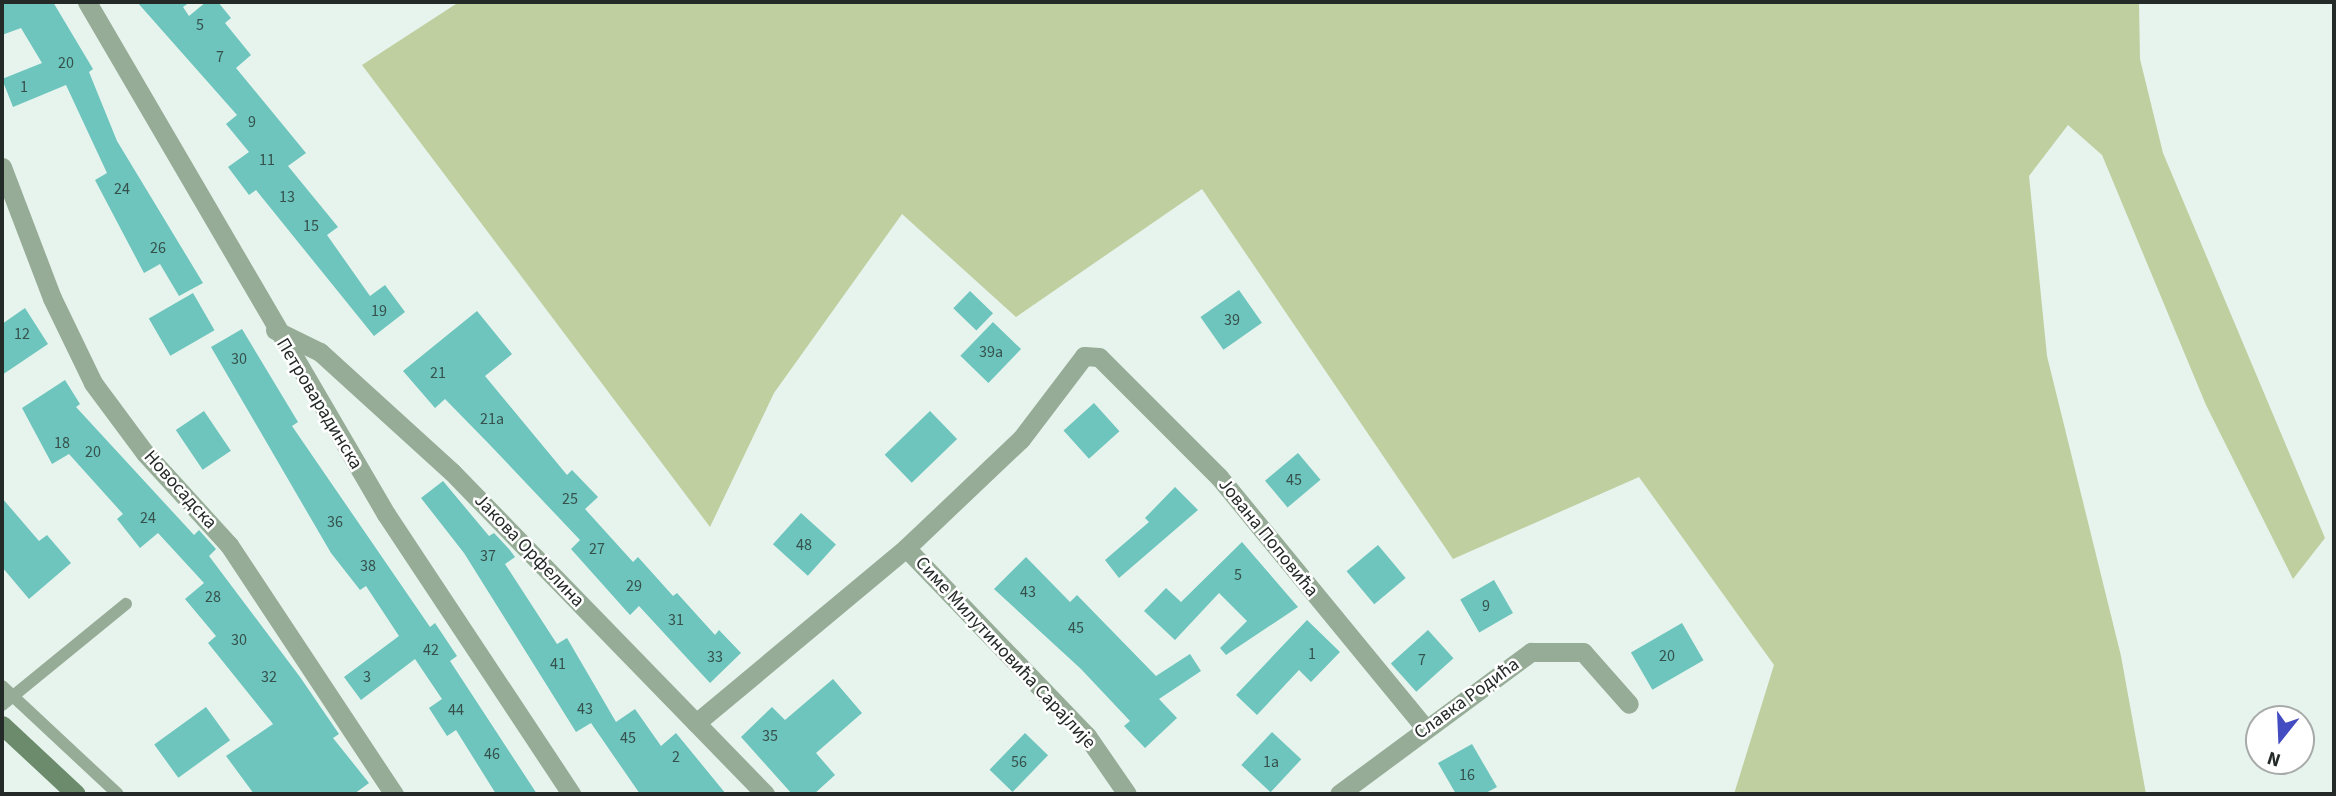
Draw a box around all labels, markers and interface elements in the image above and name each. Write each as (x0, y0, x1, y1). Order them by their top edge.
house number: 5 (196, 15, 204, 35)
house number: 7 (216, 47, 224, 67)
house number: 20 (58, 53, 74, 73)
house number: 1 (20, 77, 28, 97)
house number: 9 (248, 112, 256, 132)
house number: 11 (259, 150, 275, 170)
house number: 24 (114, 179, 130, 199)
house number: 13 (279, 187, 295, 207)
house number: 15 (303, 216, 319, 236)
house number: 26 (150, 238, 166, 258)
house number: 19 (371, 301, 387, 321)
house number: 39 (1224, 310, 1240, 330)
house number: 12 (14, 324, 30, 344)
street label: Петроварадинска (271, 334, 367, 474)
house number: 39a (979, 342, 1003, 362)
house number: 30 (231, 349, 247, 369)
house number: 21 (430, 363, 446, 383)
house number: 21a (480, 409, 504, 429)
house number: 18 (54, 433, 70, 453)
house number: 20 (85, 442, 101, 462)
street label: Новосадска (139, 446, 221, 534)
house number: 45 (1286, 470, 1302, 490)
street label: Јована Поповића (1213, 474, 1323, 602)
house number: 25 (562, 489, 578, 509)
street label: Јакова Орфелина (469, 490, 589, 612)
house number: 24 (140, 508, 156, 528)
house number: 36 (327, 512, 343, 532)
house number: 48 (796, 535, 812, 555)
house number: 27 (589, 539, 605, 559)
house number: 37 (480, 546, 496, 566)
street label: Симе Милутиновића Сарајлије (910, 552, 1100, 754)
house number: 38 (360, 556, 376, 576)
house number: 5 (1234, 565, 1242, 585)
house number: 29 (626, 576, 642, 596)
house number: 43 (1020, 582, 1036, 602)
house number: 28 (205, 587, 221, 607)
house number: 9 (1482, 596, 1490, 616)
house number: 31 (668, 610, 684, 630)
house number: 45 (1068, 618, 1084, 638)
house number: 30 (231, 630, 247, 650)
house number: 42 (423, 640, 439, 660)
house number: 1 (1308, 644, 1316, 664)
house number: 20 (1659, 646, 1675, 666)
house number: 33 (707, 647, 723, 667)
house number: 7 (1418, 650, 1426, 670)
street label: Славка Родића (1410, 653, 1524, 745)
house number: 41 (550, 654, 566, 674)
house number: 32 (261, 667, 277, 687)
house number: 3 (363, 667, 371, 687)
house number: 43 (577, 699, 593, 719)
house number: 44 (448, 700, 464, 720)
north arrow (2245, 705, 2315, 775)
house number: 35 (762, 726, 778, 746)
house number: 45 (620, 728, 636, 748)
house number: 46 (484, 744, 500, 764)
text: N (2264, 744, 2284, 773)
house number: 2 (672, 747, 680, 767)
house number: 56 (1011, 752, 1027, 772)
house number: 1a (1263, 752, 1279, 772)
house number: 16 (1459, 765, 1475, 785)

